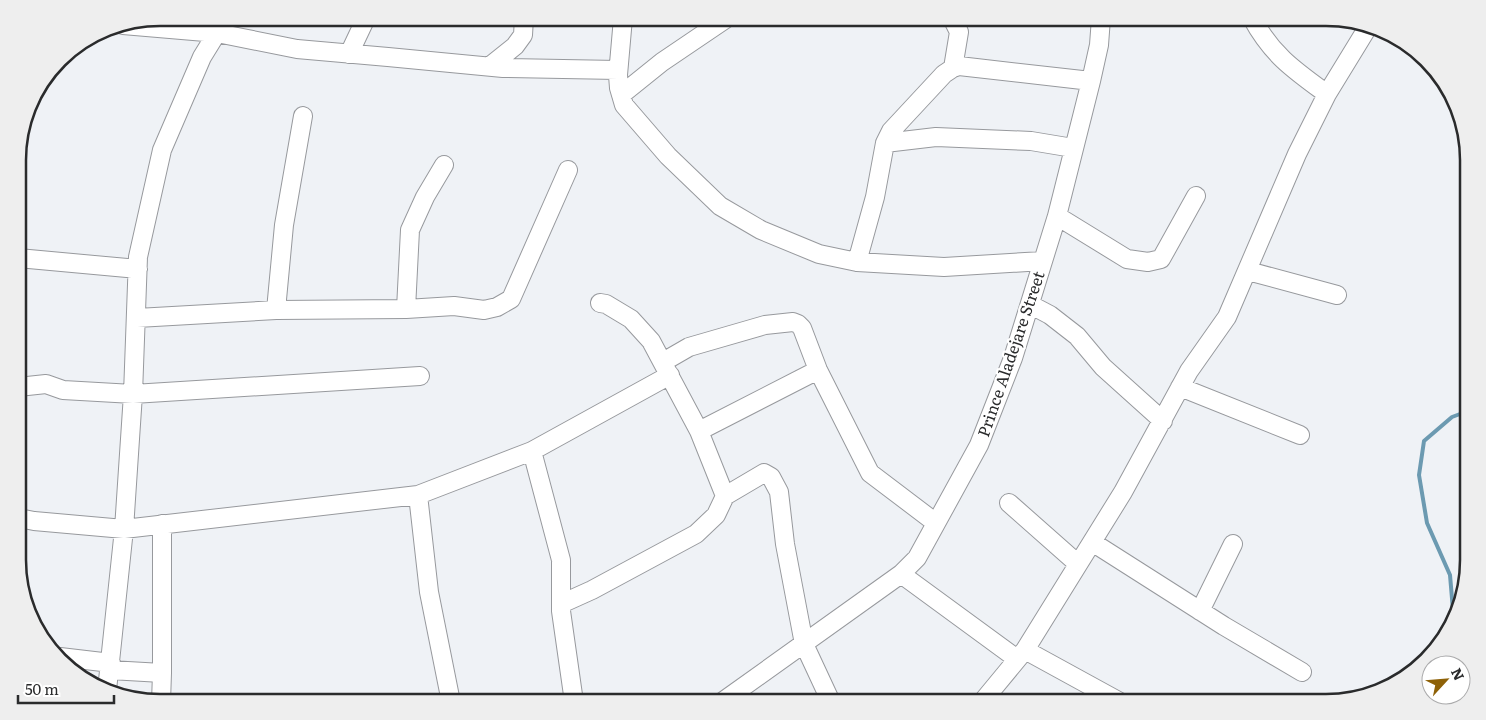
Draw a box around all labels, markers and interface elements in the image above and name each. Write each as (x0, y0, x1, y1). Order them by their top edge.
street label: Prince Aladejare Street (970, 267, 1050, 440)
north arrow (1421, 655, 1471, 705)
text: N (1447, 664, 1470, 684)
scale bar (18, 672, 114, 704)
text: 50 m (25, 677, 59, 700)

